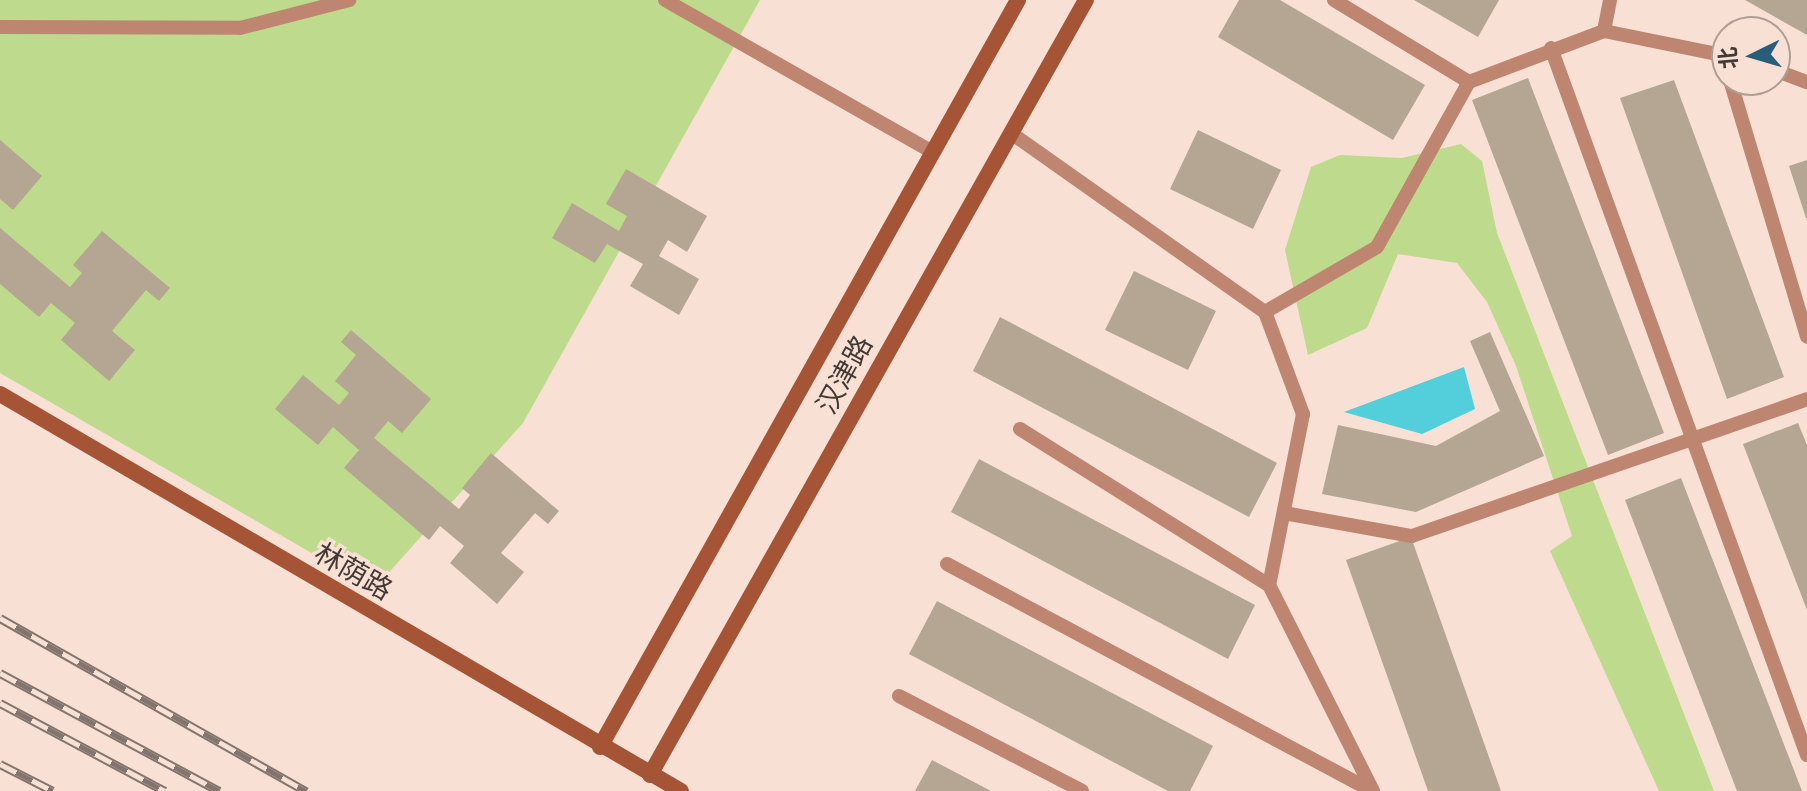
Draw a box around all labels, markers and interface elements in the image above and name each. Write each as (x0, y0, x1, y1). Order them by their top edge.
north arrow (1711, 16, 1791, 96)
text: 北 (1714, 46, 1743, 70)
street label: 汉津路 (810, 330, 880, 420)
street label: 林荫路 (308, 536, 398, 608)

